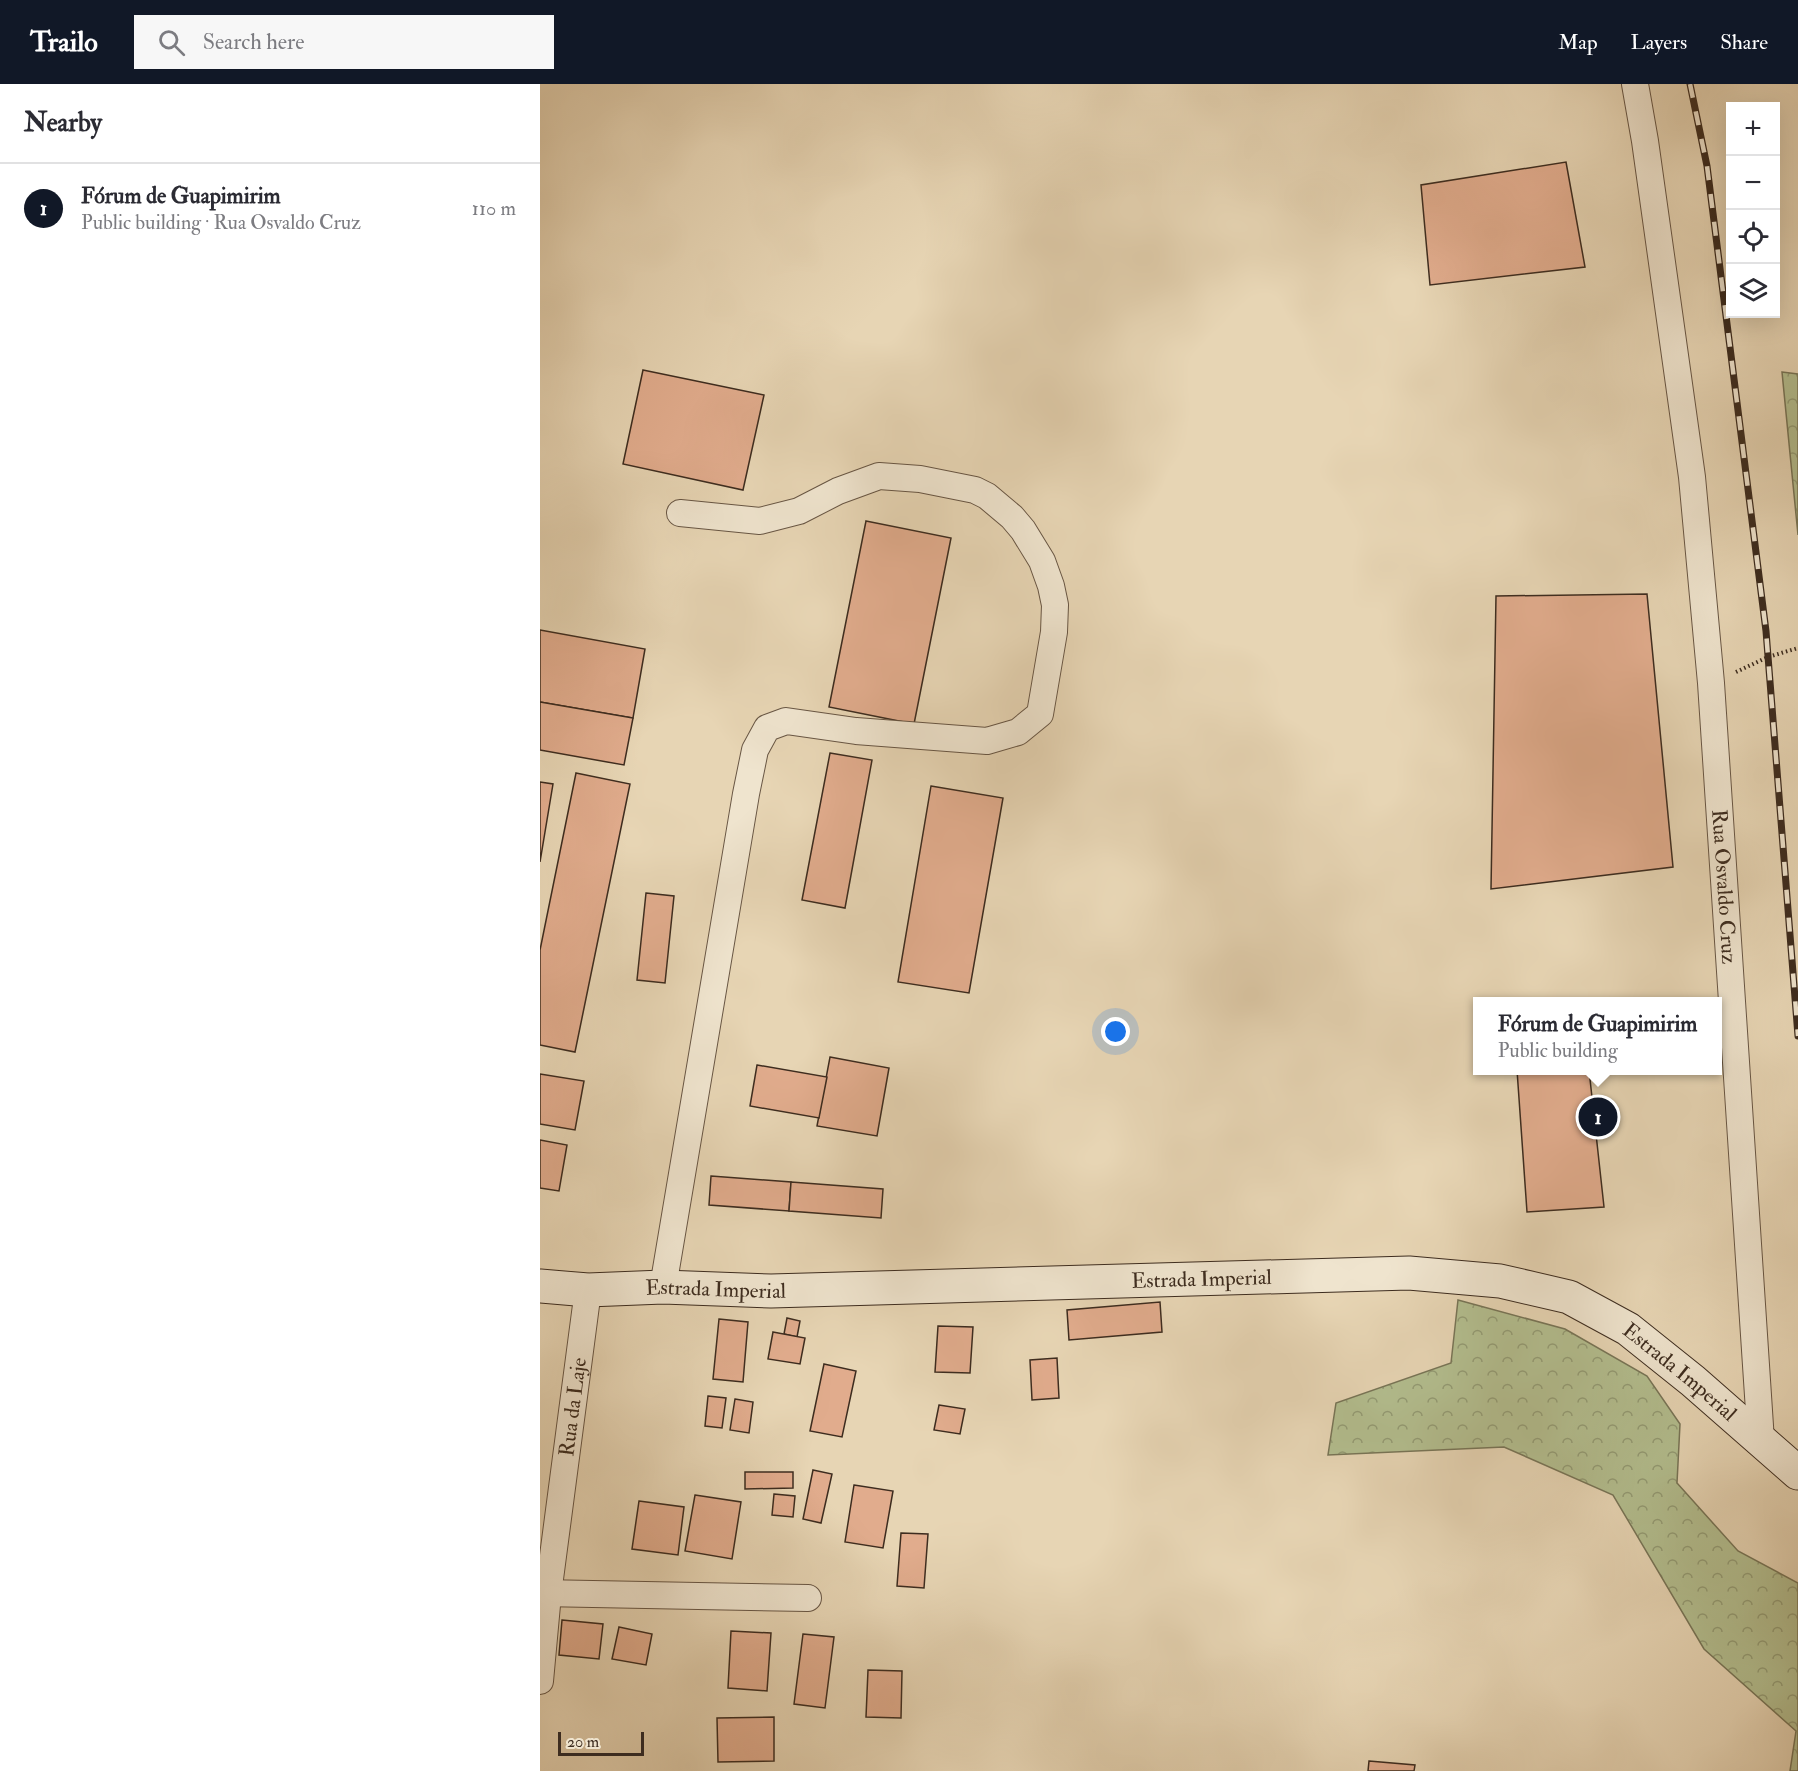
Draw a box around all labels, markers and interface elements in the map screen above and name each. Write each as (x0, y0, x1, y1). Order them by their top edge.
search box (134, 15, 554, 69)
text: Trailo (30, 25, 98, 60)
icon: search (155, 26, 188, 59)
text: Search here (203, 28, 304, 56)
text: Map (1558, 29, 1598, 56)
text: Layers (1631, 29, 1687, 56)
text: Share (1720, 29, 1768, 56)
map controls (1726, 102, 1780, 318)
button: + (1726, 102, 1780, 156)
text: Nearby (24, 107, 102, 139)
button: − (1726, 156, 1780, 210)
text: Fórum de Guapimirim (81, 182, 281, 210)
text: 1 (40, 196, 47, 221)
text: 110 m (472, 196, 516, 221)
text: Public building · Rua Osvaldo Cruz (81, 210, 361, 235)
button: locate (1726, 210, 1780, 264)
button: layers (1726, 264, 1780, 318)
street label: Rua Osvaldo Cruz (1705, 808, 1742, 965)
popup (1473, 997, 1722, 1075)
text: Fórum de Guapimirim (1498, 1010, 1697, 1038)
your location (1101, 1017, 1130, 1046)
text: Public building (1498, 1038, 1618, 1063)
pin: 1 (1578, 1094, 1618, 1140)
street label: Estrada Imperial (1131, 1264, 1273, 1295)
street label: Estrada Imperial (645, 1274, 787, 1305)
street label: Estrada Imperial (1617, 1317, 1743, 1428)
street label: Rua da Laje (553, 1356, 593, 1458)
scale bar (558, 1729, 644, 1756)
text: 20 m (567, 1732, 599, 1752)

